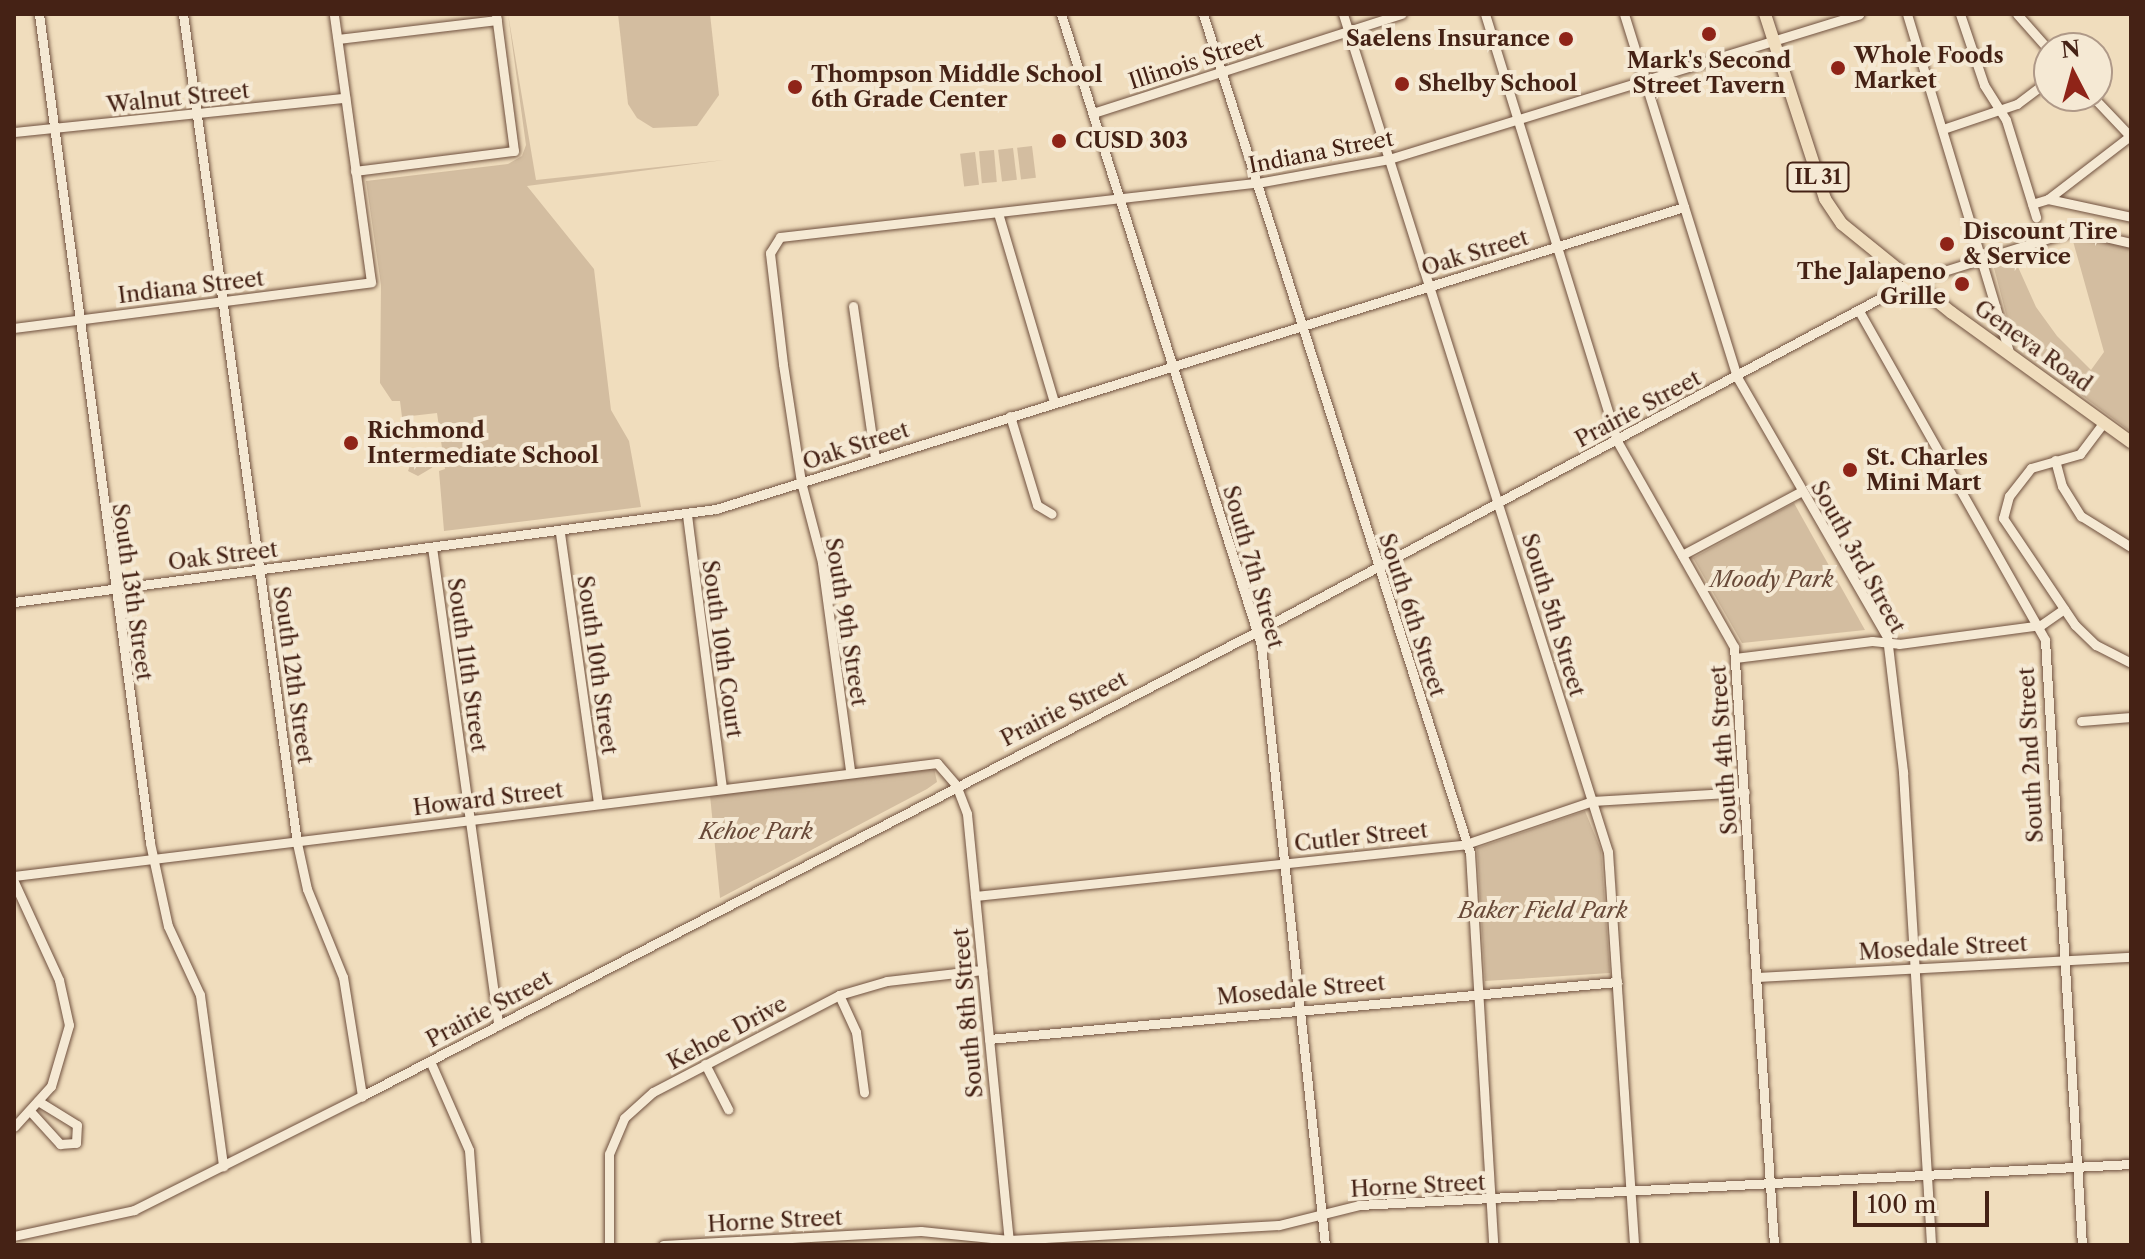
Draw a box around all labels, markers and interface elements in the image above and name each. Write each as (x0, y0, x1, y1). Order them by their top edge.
marker: Mark's Second Street Tavern (1700, 25, 1718, 43)
place label: Saelens Insurance (1346, 26, 1550, 52)
street label: Illinois Street (1125, 27, 1267, 95)
marker: Saelens Insurance (1557, 30, 1575, 48)
north arrow (2033, 32, 2113, 112)
text: N (2060, 35, 2082, 64)
place label: Whole Foods Market (1854, 42, 2004, 94)
place label: Mark's Second Street Tavern (1627, 47, 1791, 98)
marker: Whole Foods Market (1829, 59, 1847, 77)
place label: Thompson Middle School 6th Grade Center (811, 61, 1102, 112)
place label: Shelby School (1418, 71, 1578, 97)
marker: Shelby School (1393, 75, 1411, 93)
street label: Walnut Street (105, 77, 251, 119)
marker: Thompson Middle School 6th Grade Center (786, 78, 804, 96)
street label: Indiana Street (1246, 125, 1396, 179)
place label: CUSD 303 (1075, 128, 1188, 154)
marker: CUSD 303 (1050, 132, 1068, 150)
road number: IL 31 (1786, 161, 1850, 193)
place label: Discount Tire & Service (1963, 218, 2118, 270)
street label: Oak Street (1418, 224, 1532, 282)
marker: Discount Tire & Service (1938, 235, 1956, 253)
place label: The Jalapeno Grille (1797, 258, 1946, 310)
street label: Indiana Street (116, 265, 266, 309)
marker: The Jalapeno Grille (1953, 275, 1971, 293)
street label: Geneva Road (1969, 295, 2097, 397)
street label: Prairie Street (1571, 365, 1705, 453)
street label: Oak Street (799, 416, 913, 476)
place label: Richmond Intermediate School (367, 417, 599, 468)
marker: Richmond Intermediate School (342, 434, 360, 452)
place label: St. Charles Mini Mart (1866, 444, 1988, 496)
marker: St. Charles Mini Mart (1841, 461, 1859, 479)
street label: South 3rd Street (1805, 476, 1911, 638)
street label: South 7th Street (1217, 483, 1289, 651)
street label: South 13th Street (106, 502, 158, 682)
street label: South 6th Street (1373, 530, 1451, 700)
street label: South 5th Street (1516, 530, 1590, 700)
street label: Oak Street (166, 536, 280, 576)
street label: South 9th Street (820, 536, 872, 708)
street label: South 10th Court (696, 558, 748, 740)
park label: Moody Park (1710, 567, 1834, 593)
street label: South 10th Street (571, 574, 623, 756)
street label: South 11th Street (442, 576, 492, 754)
street label: South 12th Street (267, 584, 319, 766)
street label: South 4th Street (1705, 664, 1743, 836)
street label: Prairie Street (996, 666, 1132, 752)
street label: South 2nd Street (2013, 667, 2049, 843)
street label: Howard Street (411, 777, 565, 821)
street label: Cutler Street (1293, 817, 1429, 857)
park label: Kehoe Park (699, 819, 813, 845)
park label: Baker Field Park (1458, 898, 1628, 924)
street label: South 8th Street (947, 927, 989, 1099)
street label: Mosedale Street (1858, 930, 2028, 966)
street label: Prairie Street (422, 965, 556, 1053)
street label: Mosedale Street (1216, 969, 1386, 1011)
street label: Kehoe Drive (663, 990, 791, 1076)
street label: Horne Street (1350, 1169, 1486, 1203)
scale bar (1857, 1175, 1993, 1225)
text: 100 m (1867, 1190, 1936, 1219)
street label: Horne Street (707, 1204, 843, 1238)

